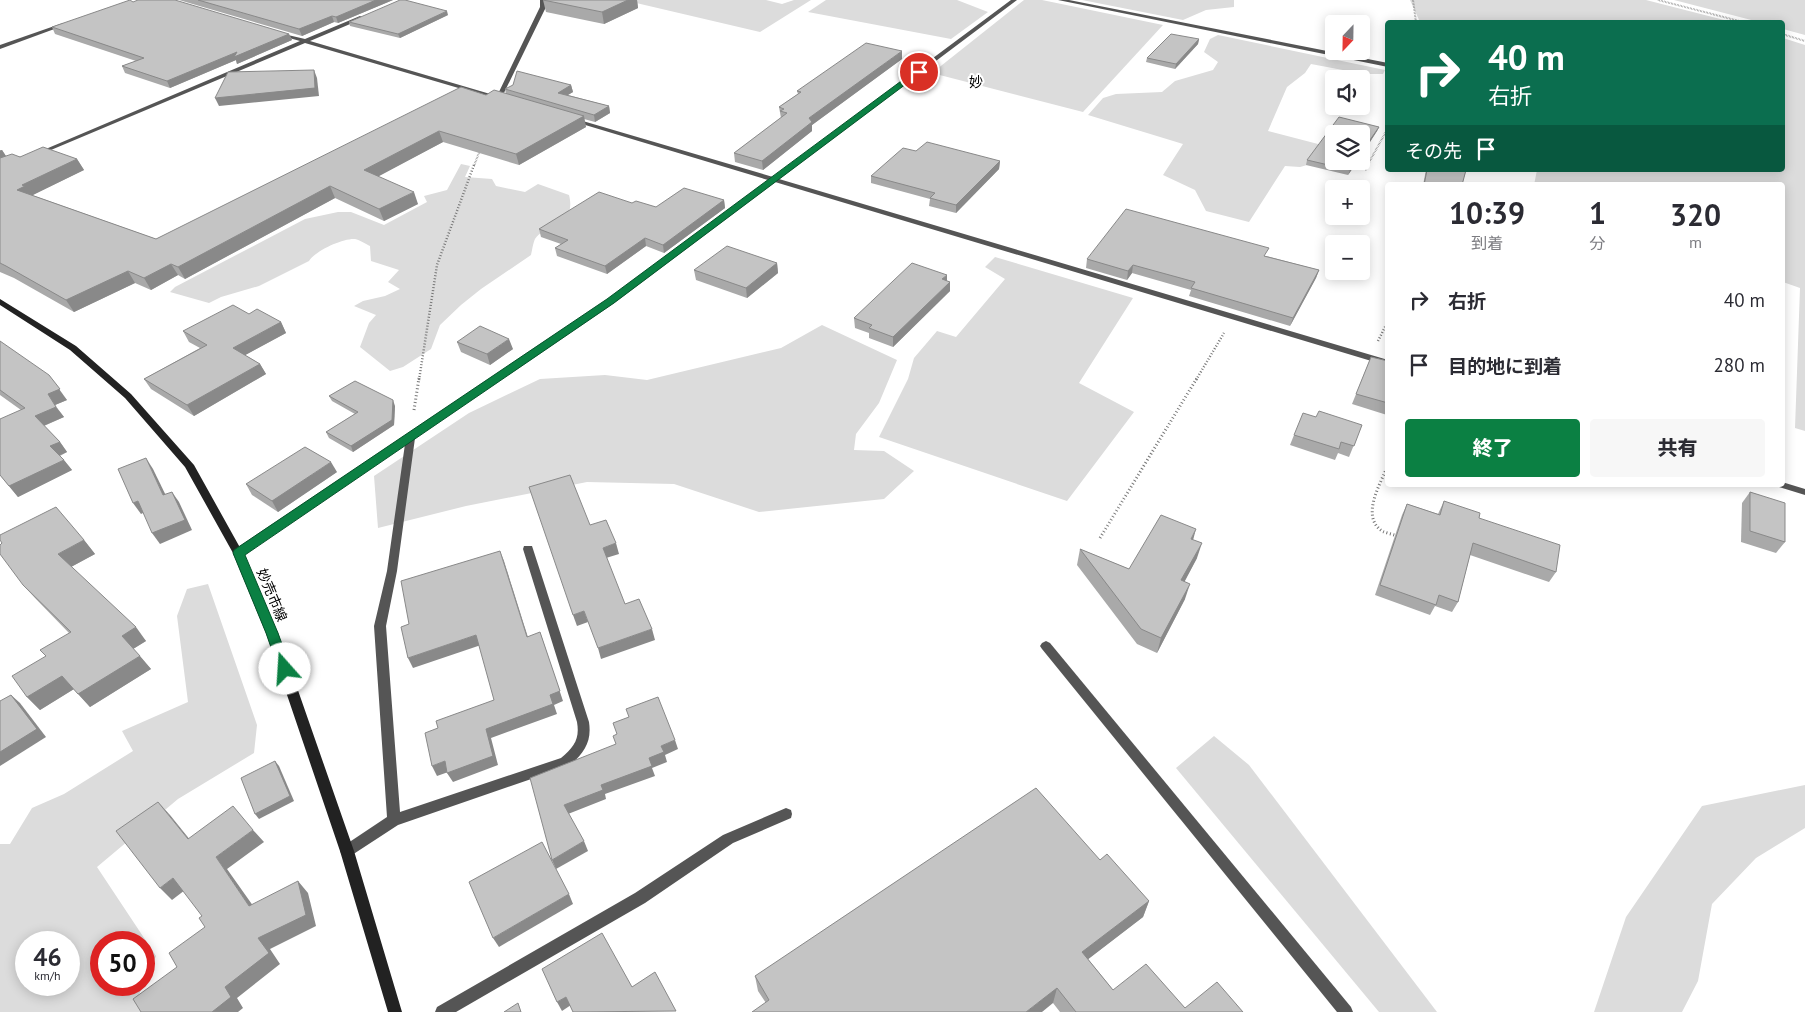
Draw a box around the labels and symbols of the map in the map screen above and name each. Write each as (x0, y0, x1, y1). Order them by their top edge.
north arrow (1325, 15, 1370, 60)
pin (898, 51, 940, 93)
district label: 妙 (969, 73, 983, 91)
street label: 妙売市線 (253, 566, 291, 624)
position arrow (258, 642, 310, 694)
speed limit sign: 50 (90, 931, 155, 996)

